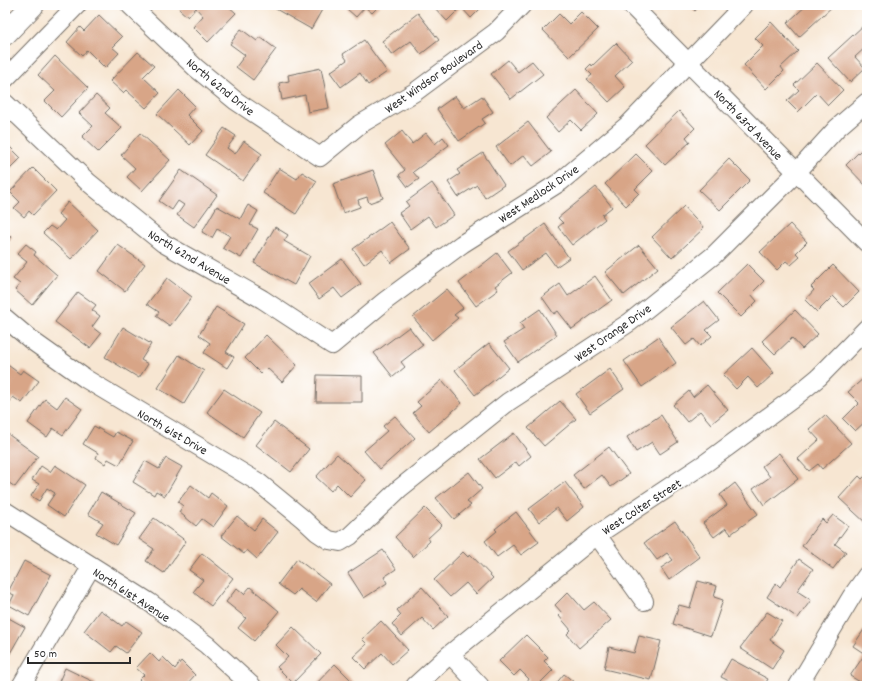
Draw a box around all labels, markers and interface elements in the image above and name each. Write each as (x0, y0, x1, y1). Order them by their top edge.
street label: West Windsor Boulevard (381, 37, 487, 119)
street label: North 62nd Drive (181, 54, 258, 122)
street label: North 63rd Avenue (708, 86, 786, 166)
street label: West Medlock Drive (495, 161, 584, 229)
street label: North 62nd Avenue (144, 226, 234, 290)
street label: West Orange Drive (571, 300, 656, 368)
street label: North 61st Drive (133, 405, 211, 461)
street label: West Colter Street (599, 475, 686, 541)
street label: North 61st Avenue (88, 564, 173, 628)
scale bar (28, 639, 130, 665)
text: 50 m (34, 646, 57, 663)

